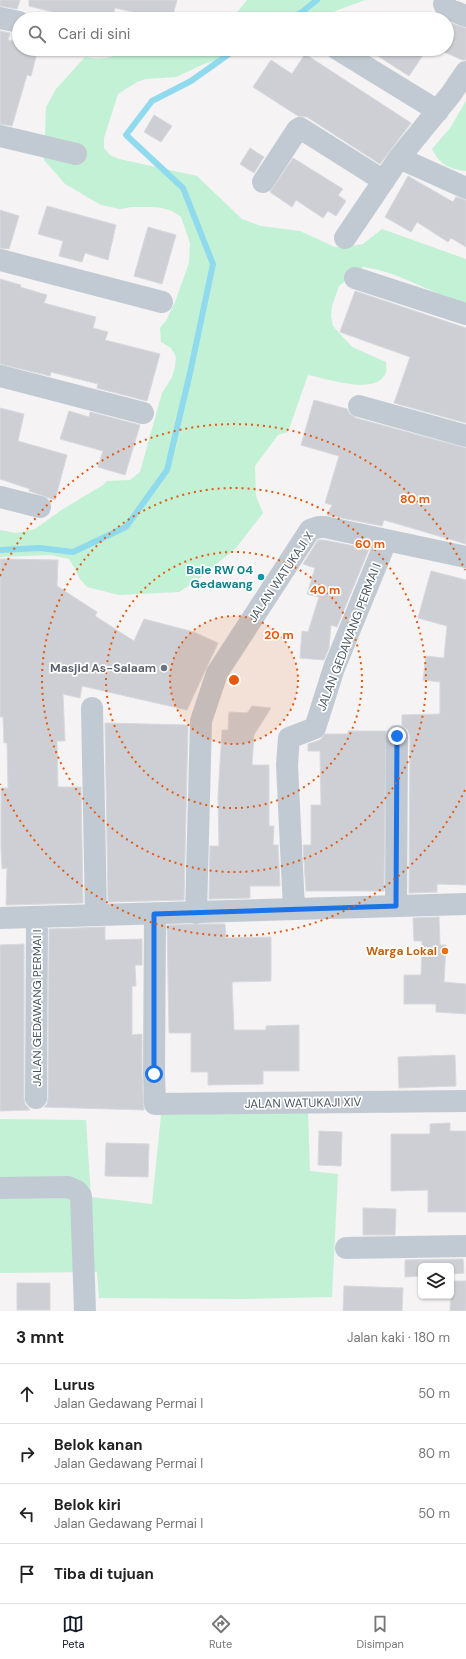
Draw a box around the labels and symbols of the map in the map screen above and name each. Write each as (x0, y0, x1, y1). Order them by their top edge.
text: 80 m (400, 491, 430, 507)
street label: JALAN WATUKAJI X (245, 529, 317, 625)
text: 60 m (355, 536, 385, 552)
street label: JALAN GEDAWANG PERMAI I (313, 561, 385, 713)
place label: Bale RW 04 Gedawang (186, 562, 253, 592)
marker: Bale RW 04 Gedawang (256, 572, 266, 582)
text: 40 m (310, 582, 340, 598)
text: 20 m (264, 627, 294, 643)
place label: Masjid As-Salaam (50, 660, 156, 676)
marker: Masjid As-Salaam (159, 663, 169, 673)
centre of rings (227, 673, 241, 687)
route end (388, 727, 406, 745)
street label: JALAN GEDAWANG PERMAI I (29, 929, 45, 1087)
place label: Warga Lokal (366, 943, 437, 959)
marker: Warga Lokal (440, 946, 450, 956)
route start (145, 1065, 163, 1083)
street label: JALAN WATUKAJI XIV (244, 1094, 362, 1112)

